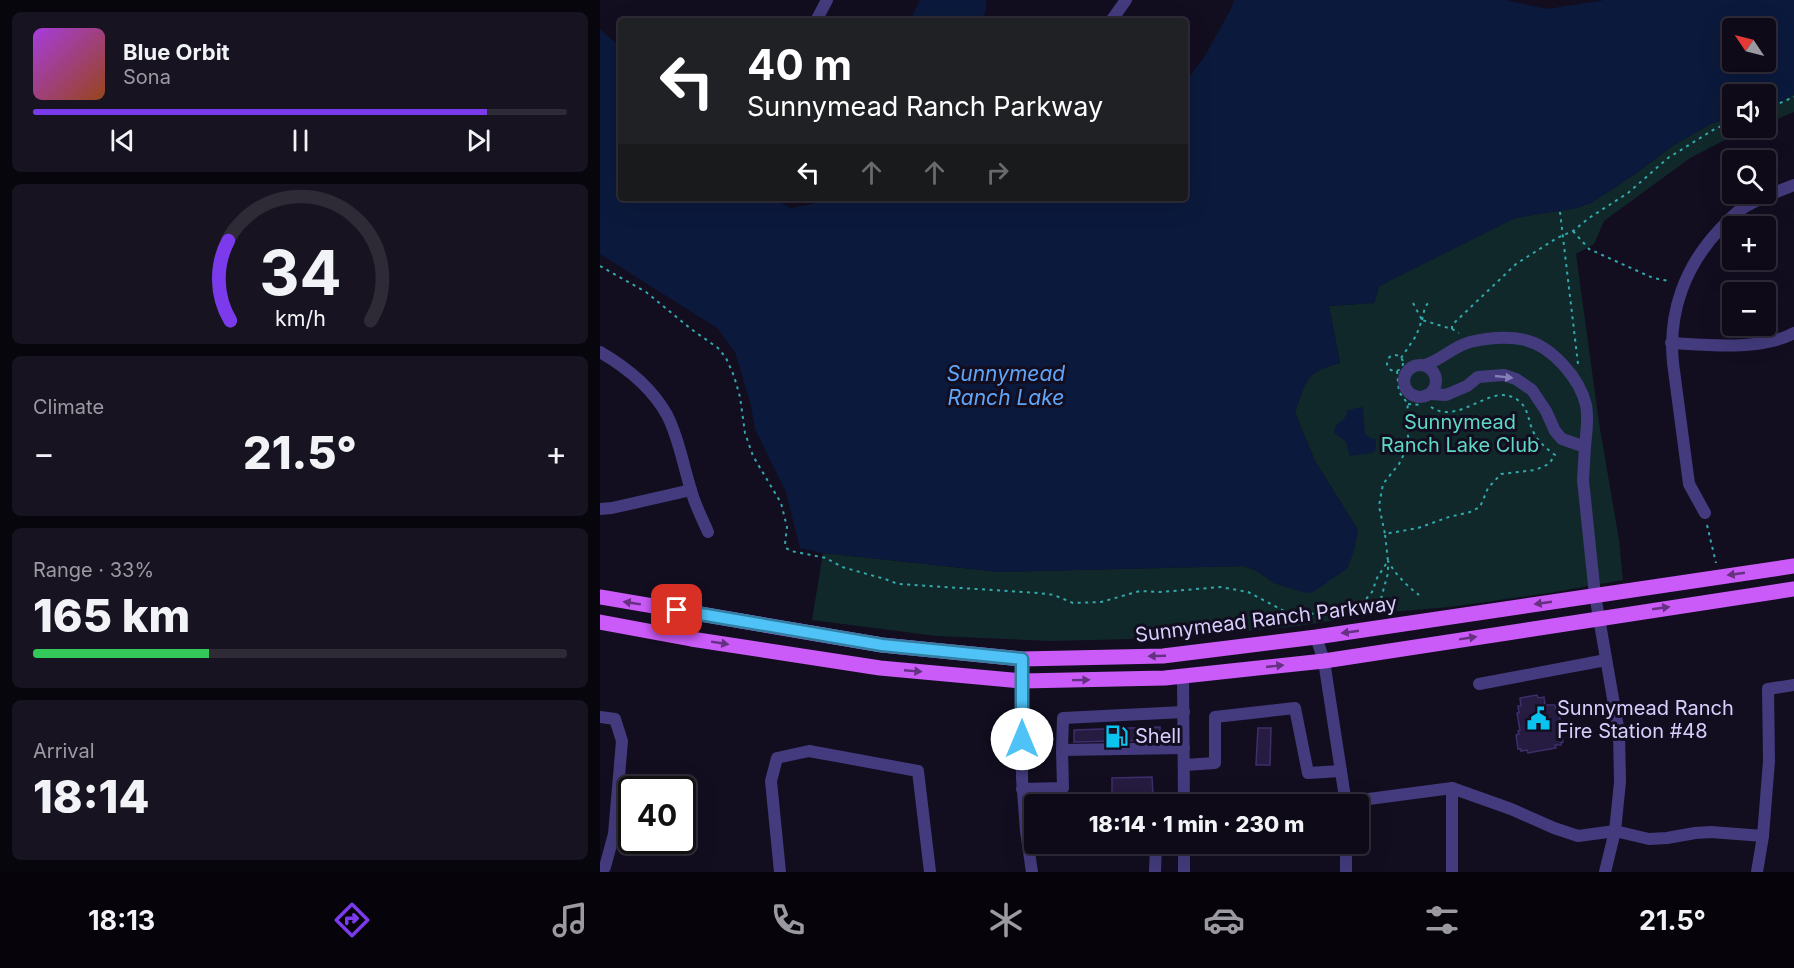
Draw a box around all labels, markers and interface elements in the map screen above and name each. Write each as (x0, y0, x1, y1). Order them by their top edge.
north arrow (1722, 18, 1776, 72)
map controls (1722, 18, 1776, 336)
text: Blue Orbit (123, 39, 230, 65)
text: 40 m (747, 39, 852, 90)
icon: left (648, 42, 726, 120)
text: Sona (123, 65, 171, 89)
button: sound (1722, 84, 1776, 138)
text: Sunnymead Ranch Parkway (747, 90, 1103, 123)
icon: previous (106, 124, 139, 157)
icon: pause (284, 124, 317, 157)
icon: next (462, 124, 495, 157)
button: search (1722, 150, 1776, 204)
icon: left (792, 156, 825, 189)
icon: ahead (855, 156, 888, 189)
icon: ahead (918, 156, 951, 189)
icon: right (981, 156, 1014, 189)
button: + (1722, 216, 1776, 270)
text: 34 (259, 235, 341, 310)
button: − (1722, 282, 1776, 336)
text: km/h (275, 305, 325, 331)
water label: Sunnymead Ranch Lake (947, 361, 1065, 410)
one-way arrow (1494, 372, 1513, 382)
text: Climate (33, 395, 104, 419)
park label: Sunnymead Ranch Lake Club (1381, 410, 1539, 457)
text: 21.5° (243, 425, 357, 480)
text: − (33, 433, 55, 473)
text: + (545, 433, 567, 473)
text: Range · 33% (33, 558, 154, 582)
one-way arrow (1727, 570, 1746, 579)
pin (651, 584, 702, 635)
text: 165 km (33, 588, 190, 643)
street label: Sunnymead Ranch Parkway (1134, 591, 1398, 647)
icon: arrive (660, 593, 693, 626)
one-way arrow (623, 598, 642, 607)
one-way arrow (1534, 599, 1553, 608)
one-way arrow (1651, 604, 1670, 613)
one-way arrow (1341, 627, 1360, 636)
one-way arrow (1459, 633, 1478, 642)
one-way arrow (710, 639, 729, 648)
one-way arrow (1147, 651, 1166, 660)
one-way arrow (1266, 661, 1285, 671)
one-way arrow (903, 666, 922, 676)
one-way arrow (1071, 675, 1090, 685)
place label: Sunnymead Ranch Fire Station #48 (1557, 696, 1734, 743)
public building icon: Sunnymead Ranch Fire Station #48 (1526, 706, 1552, 732)
position arrow (990, 707, 1054, 771)
fuel station icon: Shell (1104, 723, 1130, 749)
place label: Shell (1135, 724, 1181, 748)
text: Arrival (33, 739, 95, 763)
text: 18:14 (33, 769, 149, 824)
speed limit sign: 40 (618, 776, 696, 854)
text: 18:14 · 1 min · 230 m (1089, 811, 1304, 837)
icon: directions (331, 899, 373, 941)
icon: music (549, 899, 591, 941)
icon: phone (767, 899, 809, 941)
icon: climate (985, 899, 1027, 941)
icon: car (1203, 899, 1245, 941)
icon: filters (1421, 899, 1463, 941)
text: 18:13 (88, 904, 155, 937)
text: 21.5° (1639, 904, 1706, 937)

